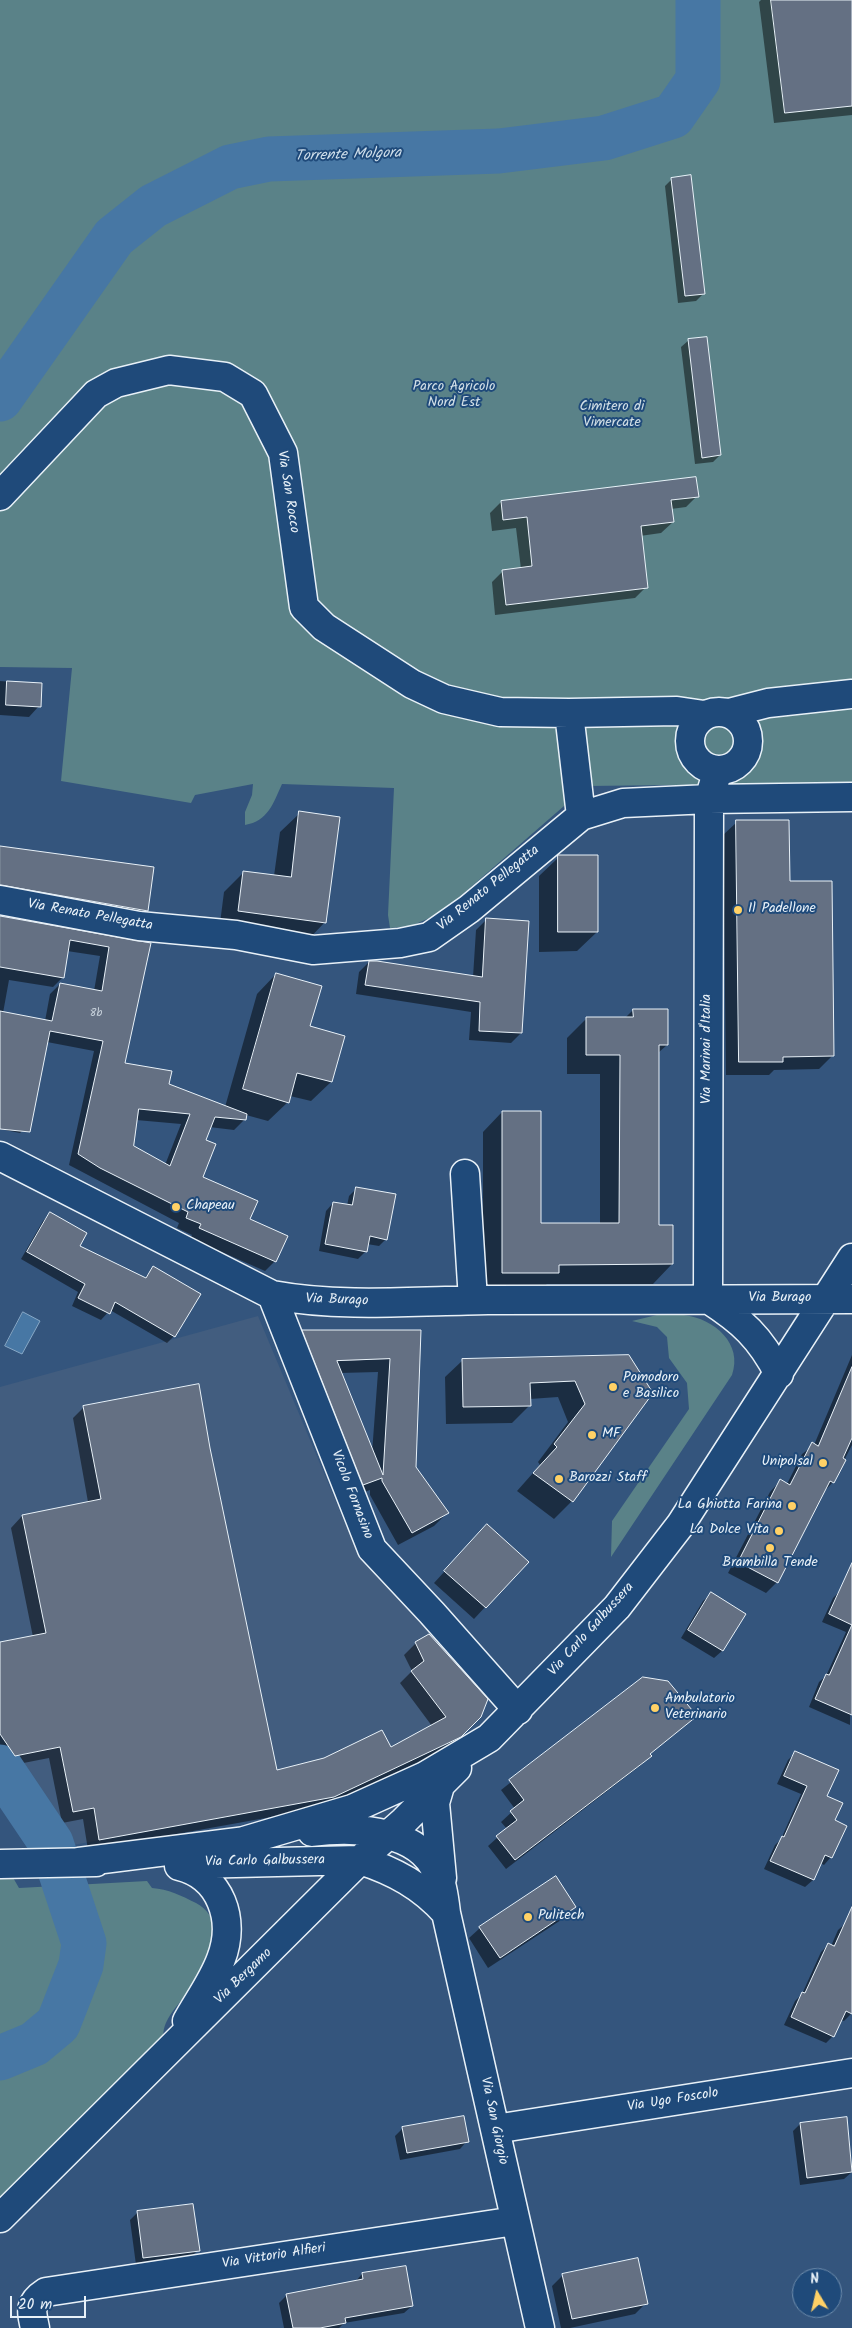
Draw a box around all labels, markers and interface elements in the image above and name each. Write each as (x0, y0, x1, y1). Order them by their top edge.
water label: Torrente Molgora (295, 145, 401, 167)
park label: Parco Agricolo Nord Est (413, 380, 495, 412)
park label: Cimitero di Vimercate (580, 400, 644, 432)
street label: Via San Rocco (272, 450, 302, 534)
street label: Via Renato Pellegatta (435, 843, 543, 935)
street label: Via Renato Pellegatta (26, 897, 154, 935)
place label: Il Padellone (748, 902, 816, 918)
marker: Il Padellone (732, 904, 744, 916)
street label: Via Marinai d'Italia (700, 994, 716, 1104)
house number: 8b (90, 1007, 102, 1021)
place label: Chapeau (186, 1199, 235, 1215)
marker: Chapeau (170, 1201, 182, 1213)
street label: Via Burago (749, 1291, 811, 1307)
street label: Via Burago (305, 1292, 369, 1310)
place label: Pomodoro e Basilico (623, 1371, 679, 1404)
marker: Pomodoro e Basilico (607, 1381, 619, 1393)
place label: MF (602, 1427, 620, 1443)
marker: MF (586, 1429, 598, 1441)
street label: Vicolo Fornasino (326, 1448, 376, 1542)
place label: Unipolsal (761, 1455, 813, 1471)
marker: Unipolsal (817, 1457, 829, 1469)
place label: Barozzi Staff (569, 1471, 647, 1487)
marker: Barozzi Staff (553, 1473, 565, 1485)
place label: La Ghiotta Farina (678, 1498, 782, 1514)
marker: La Ghiotta Farina (786, 1500, 798, 1512)
place label: La Dolce Vita (689, 1523, 769, 1539)
marker: La Dolce Vita (773, 1525, 785, 1537)
marker: Brambilla Tende (764, 1542, 776, 1554)
place label: Brambilla Tende (722, 1556, 818, 1572)
street label: Via Carlo Galbussera (546, 1580, 638, 1680)
place label: Ambulatorio Veterinario (665, 1692, 735, 1724)
marker: Ambulatorio Veterinario (649, 1702, 661, 1714)
street label: Via Carlo Galbussera (205, 1853, 325, 1871)
place label: Pulitech (538, 1909, 585, 1925)
marker: Pulitech (522, 1911, 534, 1923)
street label: Via Bergamo (212, 1945, 276, 2009)
street label: Via San Giorgio (476, 2076, 510, 2166)
street label: Via Ugo Foscolo (626, 2086, 720, 2116)
street label: Via Vittorio Alfieri (221, 2241, 327, 2273)
north arrow (792, 2268, 842, 2318)
text: N (809, 2268, 821, 2291)
scale bar (12, 2286, 89, 2318)
text: 20 m (18, 2293, 52, 2317)

